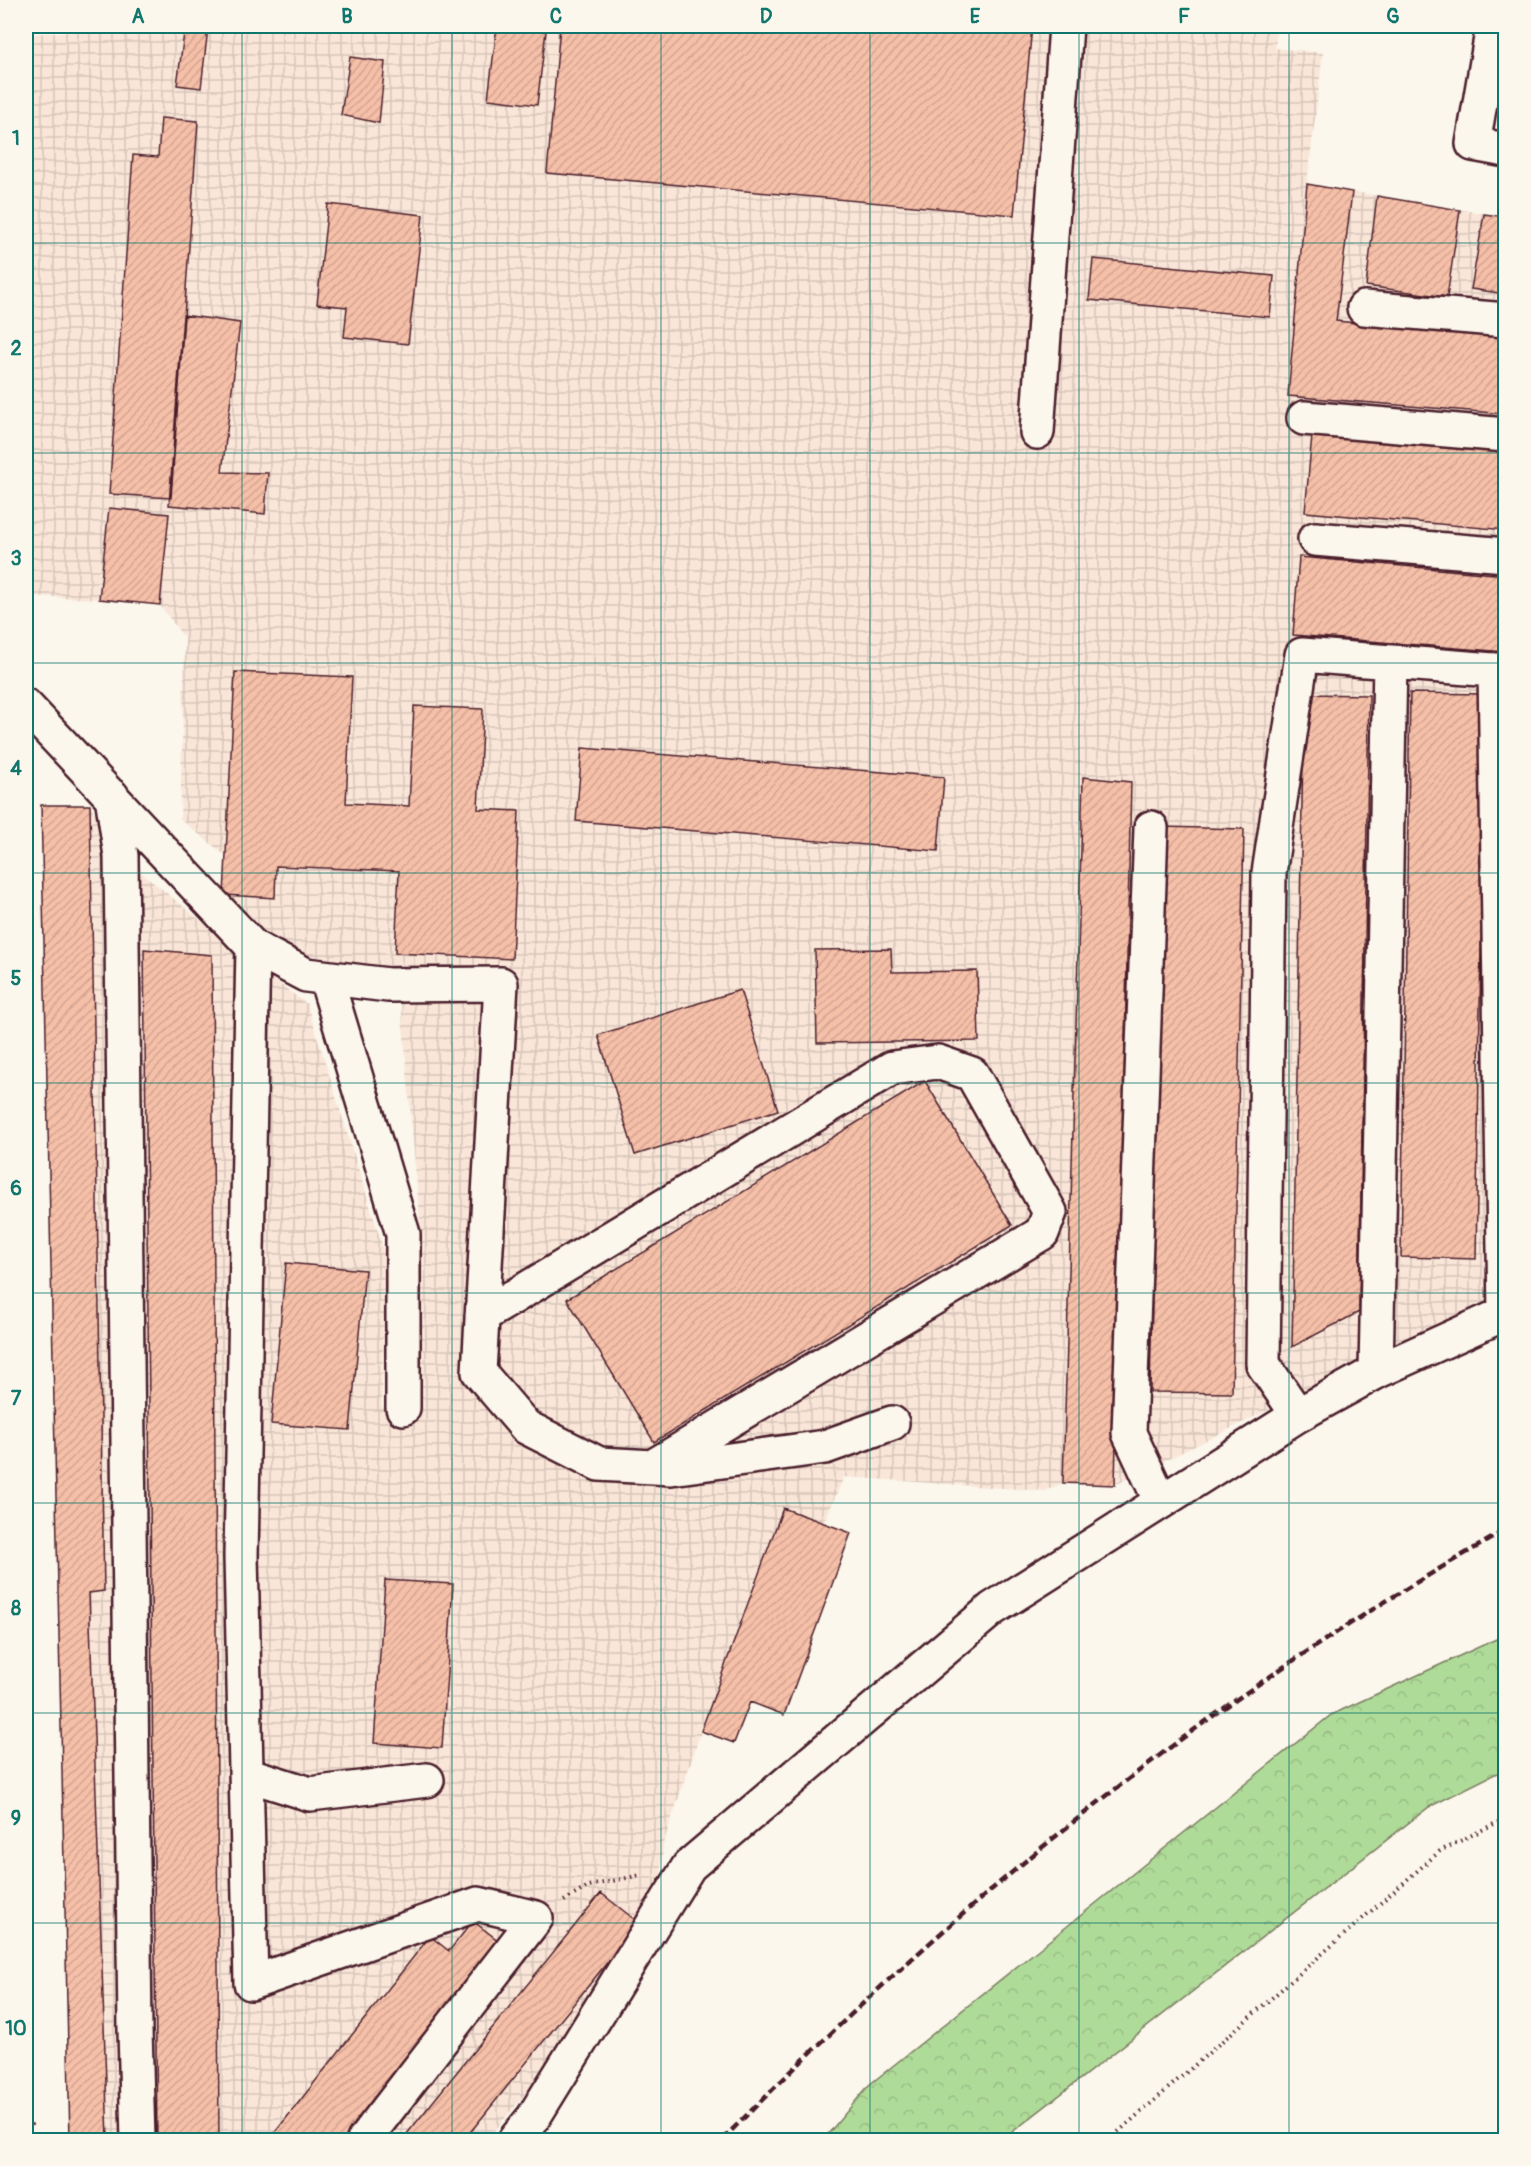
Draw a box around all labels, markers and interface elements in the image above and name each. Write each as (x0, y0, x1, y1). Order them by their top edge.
text: A (132, 4, 145, 29)
text: B (341, 4, 353, 29)
text: C (550, 4, 562, 29)
text: D (760, 4, 773, 29)
text: E (970, 4, 981, 29)
text: F (1178, 4, 1190, 29)
text: G (1386, 4, 1400, 29)
text: 1 (12, 126, 20, 151)
text: 2 (10, 336, 22, 361)
text: 3 (10, 546, 22, 571)
text: 4 (10, 756, 22, 781)
text: 5 (11, 966, 22, 991)
text: 6 (10, 1176, 22, 1201)
text: 7 (11, 1386, 22, 1411)
text: 8 (11, 1596, 21, 1621)
text: 9 (11, 1806, 21, 1831)
text: 10 (5, 2016, 27, 2041)

